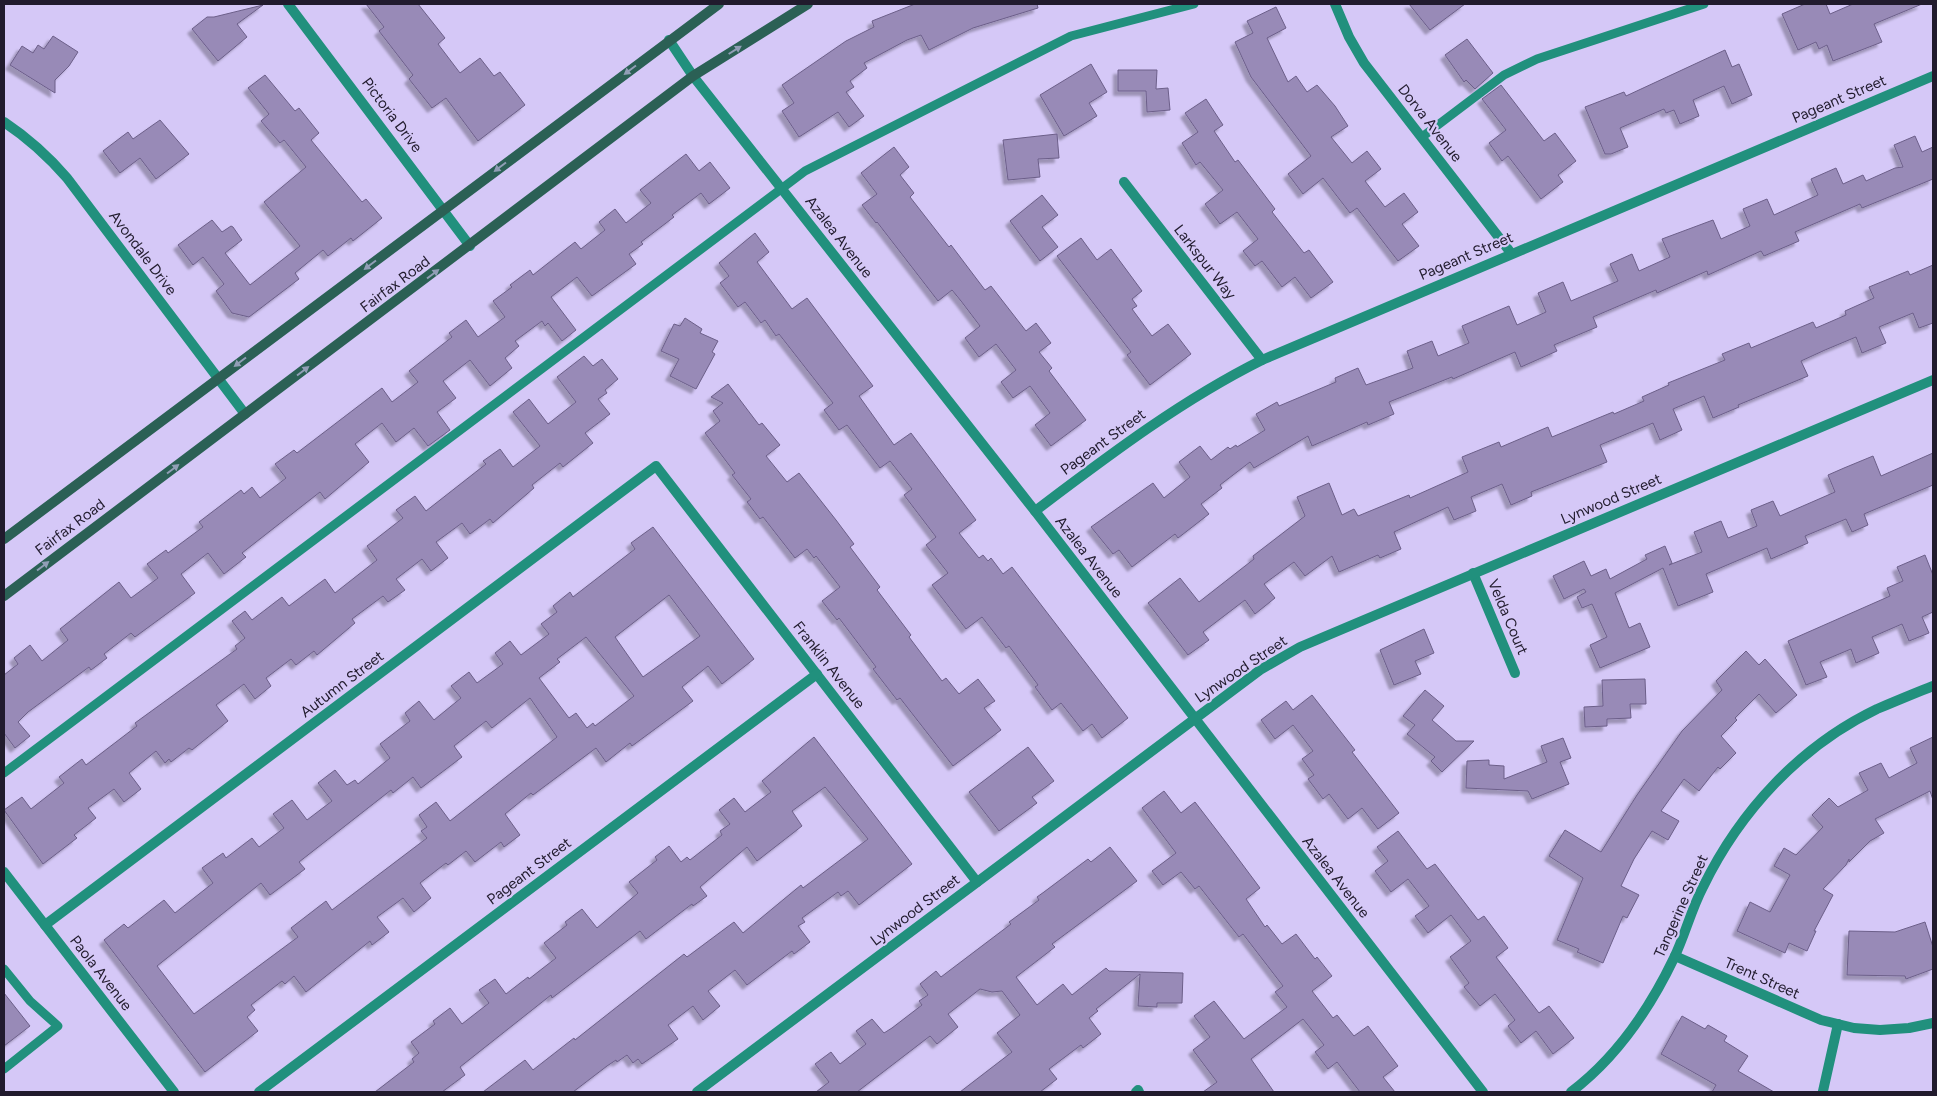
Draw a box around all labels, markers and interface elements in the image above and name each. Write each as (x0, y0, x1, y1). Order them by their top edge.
one-way arrow (728, 45, 741, 54)
one-way arrow (624, 64, 637, 75)
street label: Pageant Street (1789, 71, 1889, 127)
street label: Pictoria Drive (358, 74, 426, 156)
street label: Dorva Avenue (1394, 81, 1466, 165)
one-way arrow (493, 162, 507, 172)
street label: Azalea Avenue (802, 193, 876, 281)
street label: Avondale Drive (105, 207, 181, 299)
street label: Larkspur Way (1170, 221, 1240, 303)
street label: Pageant Street (1416, 228, 1516, 284)
street label: Fairfax Road (357, 252, 433, 316)
one-way arrow (364, 259, 377, 270)
one-way arrow (426, 269, 440, 279)
one-way arrow (233, 357, 247, 367)
one-way arrow (296, 366, 310, 376)
street label: Pageant Street (1057, 405, 1149, 479)
one-way arrow (166, 463, 179, 474)
street label: Lynwood Street (1558, 470, 1664, 528)
street label: Fairfax Road (32, 495, 108, 559)
street label: Azalea Avenue (1052, 513, 1126, 601)
one-way arrow (36, 561, 49, 572)
street label: Velda Court (1484, 577, 1532, 658)
street label: Franklin Avenue (789, 618, 869, 712)
street label: Lynwood Street (1191, 631, 1291, 706)
street label: Autumn Street (297, 647, 387, 721)
street label: Pageant Street (483, 833, 575, 908)
street label: Azalea Avenue (1299, 833, 1373, 921)
street label: Tangerine Street (1650, 851, 1712, 960)
street label: Lynwood Street (867, 870, 964, 949)
street label: Paola Avenue (66, 932, 136, 1014)
street label: Trent Street (1722, 953, 1803, 1003)

